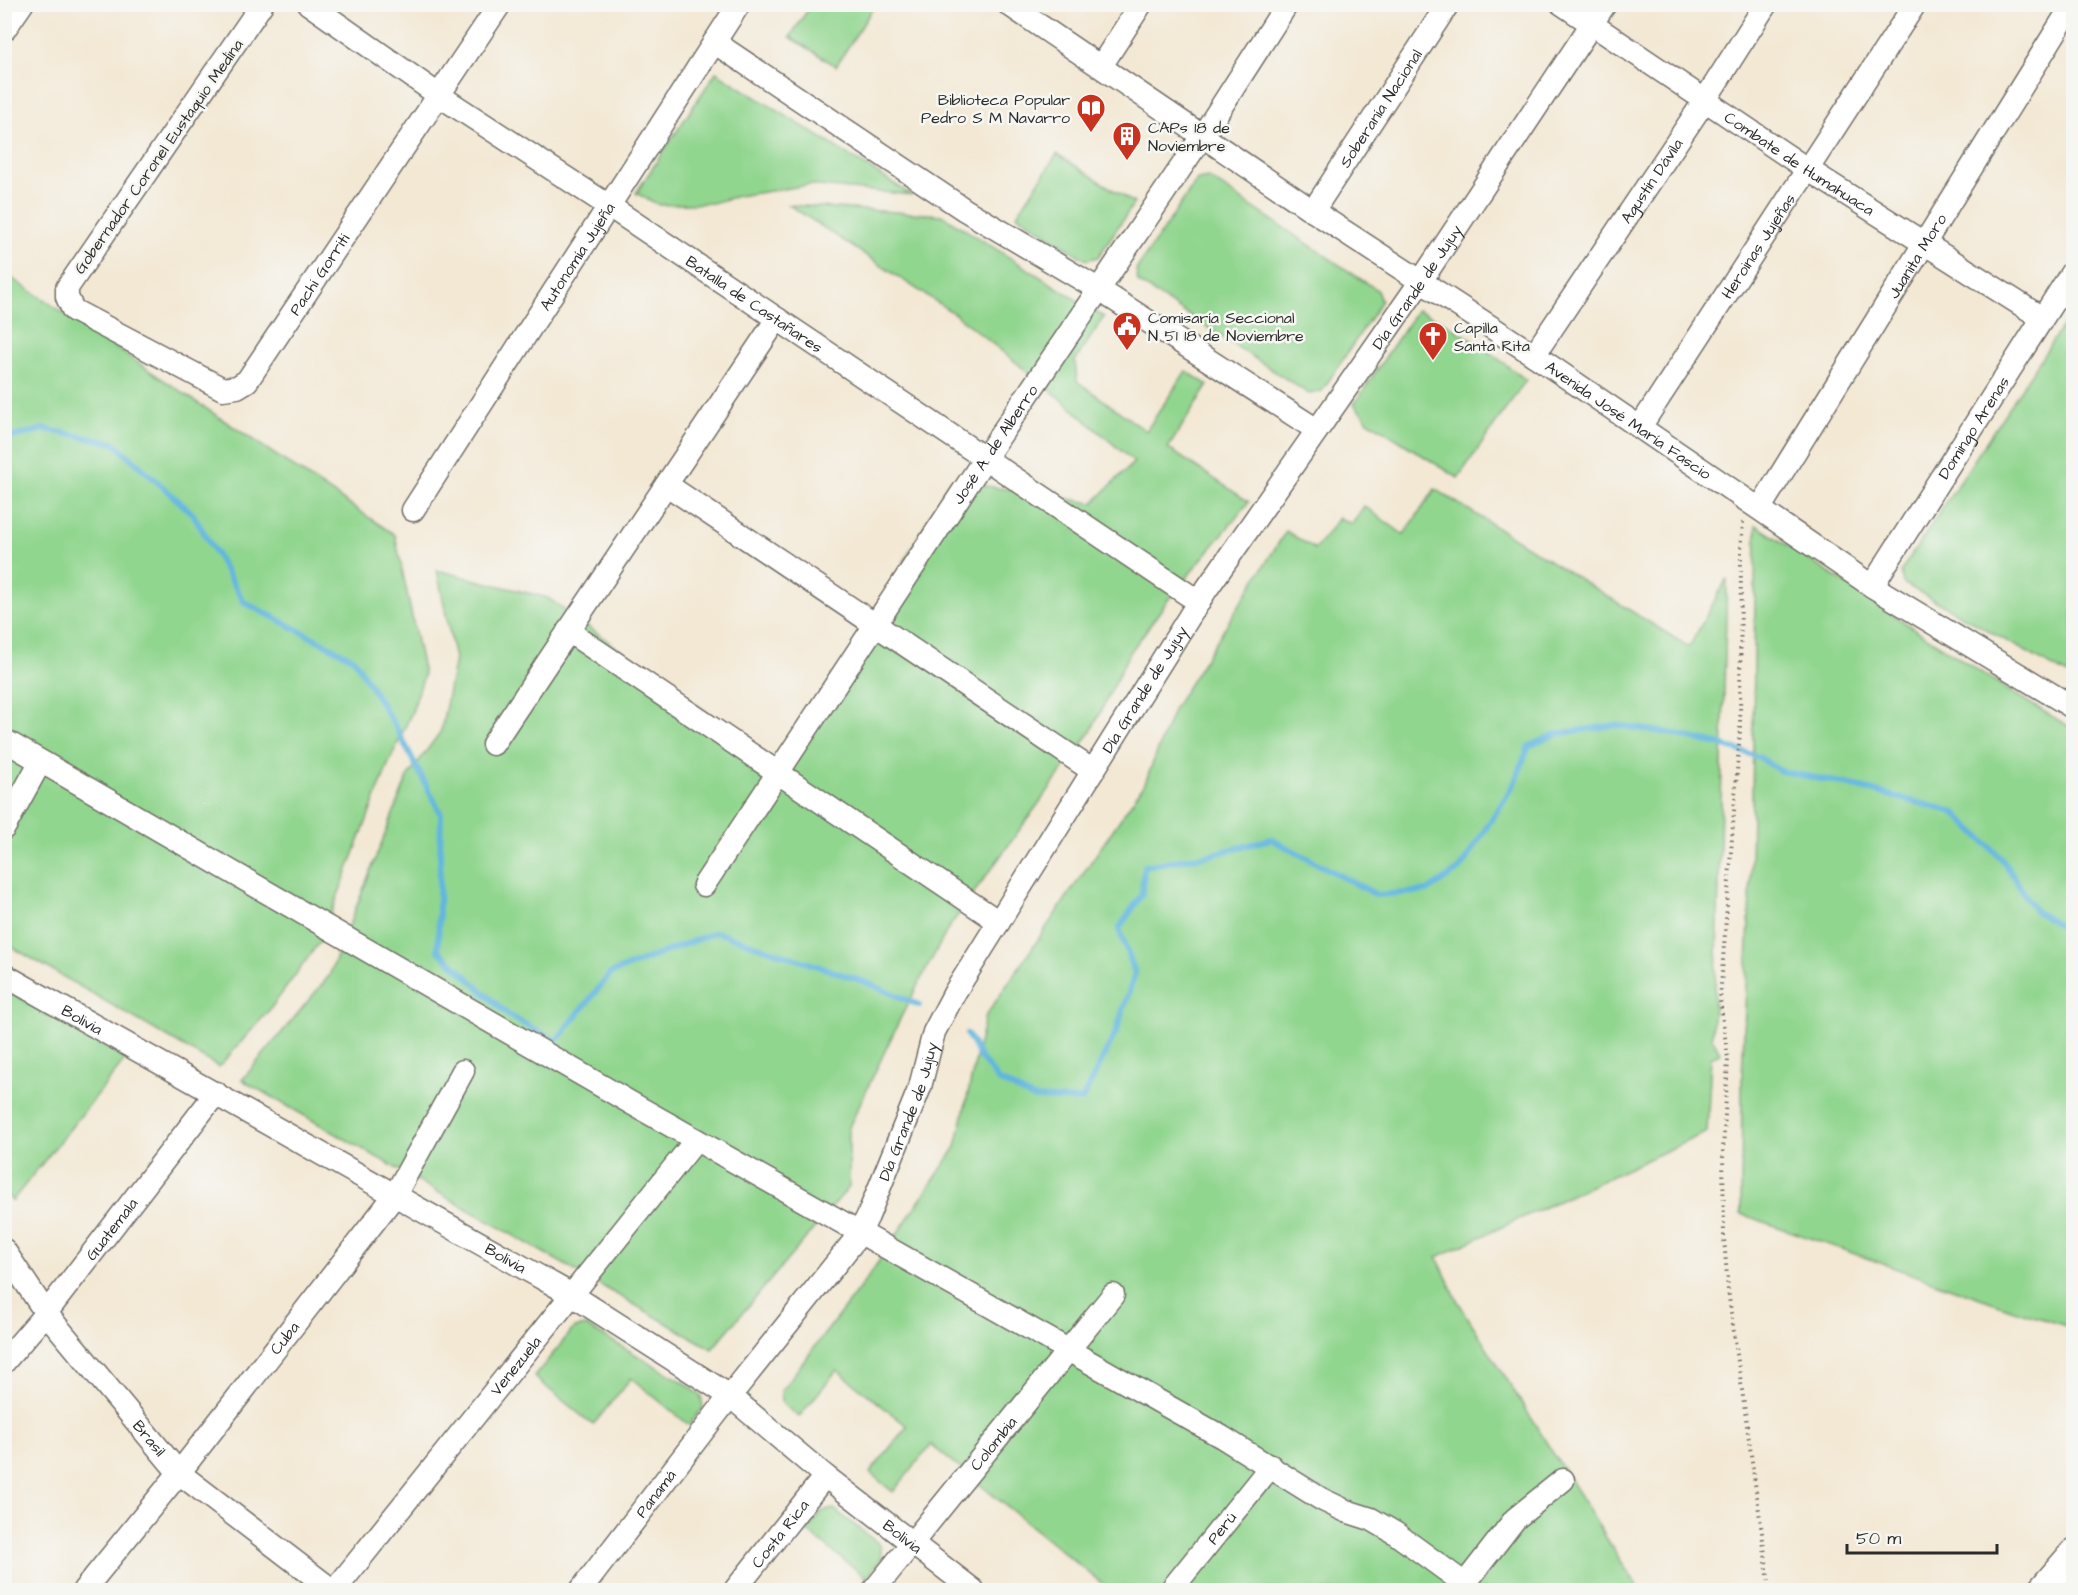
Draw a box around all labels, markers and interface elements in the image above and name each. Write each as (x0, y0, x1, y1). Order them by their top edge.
street label: Gobernador Coronel Eustaquio Medina (69, 35, 249, 278)
street label: Soberanía Nacional (1334, 45, 1428, 172)
place label: Biblioteca Popular Pedro S M Navarro (921, 89, 1070, 129)
library icon: Biblioteca Popular Pedro S M Navarro (1075, 92, 1107, 134)
street label: Combate de Humahuaca (1720, 106, 1879, 221)
place label: CAPs 18 de Noviembre (1148, 117, 1230, 157)
building icon: CAPs 18 de Noviembre (1111, 120, 1143, 162)
street label: Agustín Dávila (1615, 134, 1688, 228)
street label: Heroinas Jujeñas (1716, 190, 1801, 303)
street label: Autonomía Jujeña (534, 198, 620, 315)
street label: Juanita Moro (1883, 210, 1952, 303)
street label: Día Grande de Jujuy (1367, 220, 1468, 354)
street label: Pachi Gorriti (284, 229, 355, 320)
street label: Batalla de Castañares (681, 251, 827, 358)
place label: Comisaría Seccional N 51 18 de Noviembre (1148, 307, 1304, 347)
public building icon: Comisaría Seccional N 51 18 de Noviembre (1111, 310, 1143, 352)
place label: Capilla Santa Rita (1454, 317, 1530, 357)
church icon: Capilla Santa Rita (1417, 320, 1449, 362)
street label: Avenida José María Fascio (1541, 356, 1716, 485)
street label: Domingo Arenas (1933, 372, 2015, 484)
street label: José A. de Alberro (947, 381, 1043, 509)
street label: Día Grande de Jujuy (1097, 622, 1194, 757)
street label: Bolivia (57, 1000, 107, 1040)
street label: Día Grande de Jujuy (873, 1040, 944, 1184)
street label: Guatemala (81, 1193, 143, 1265)
street label: Bolivia (481, 1238, 530, 1279)
street label: Cuba (265, 1317, 305, 1360)
street label: Venezuela (485, 1332, 547, 1400)
street label: Colombia (965, 1412, 1022, 1476)
street label: Brasil (127, 1416, 171, 1461)
street label: Panamá (631, 1465, 682, 1522)
street label: Costa Rica (747, 1495, 814, 1573)
street label: Perú (1202, 1508, 1242, 1549)
street label: Bolivia (878, 1515, 927, 1559)
scale bar (1847, 1517, 1997, 1555)
text: 50 m (1856, 1526, 1901, 1551)

